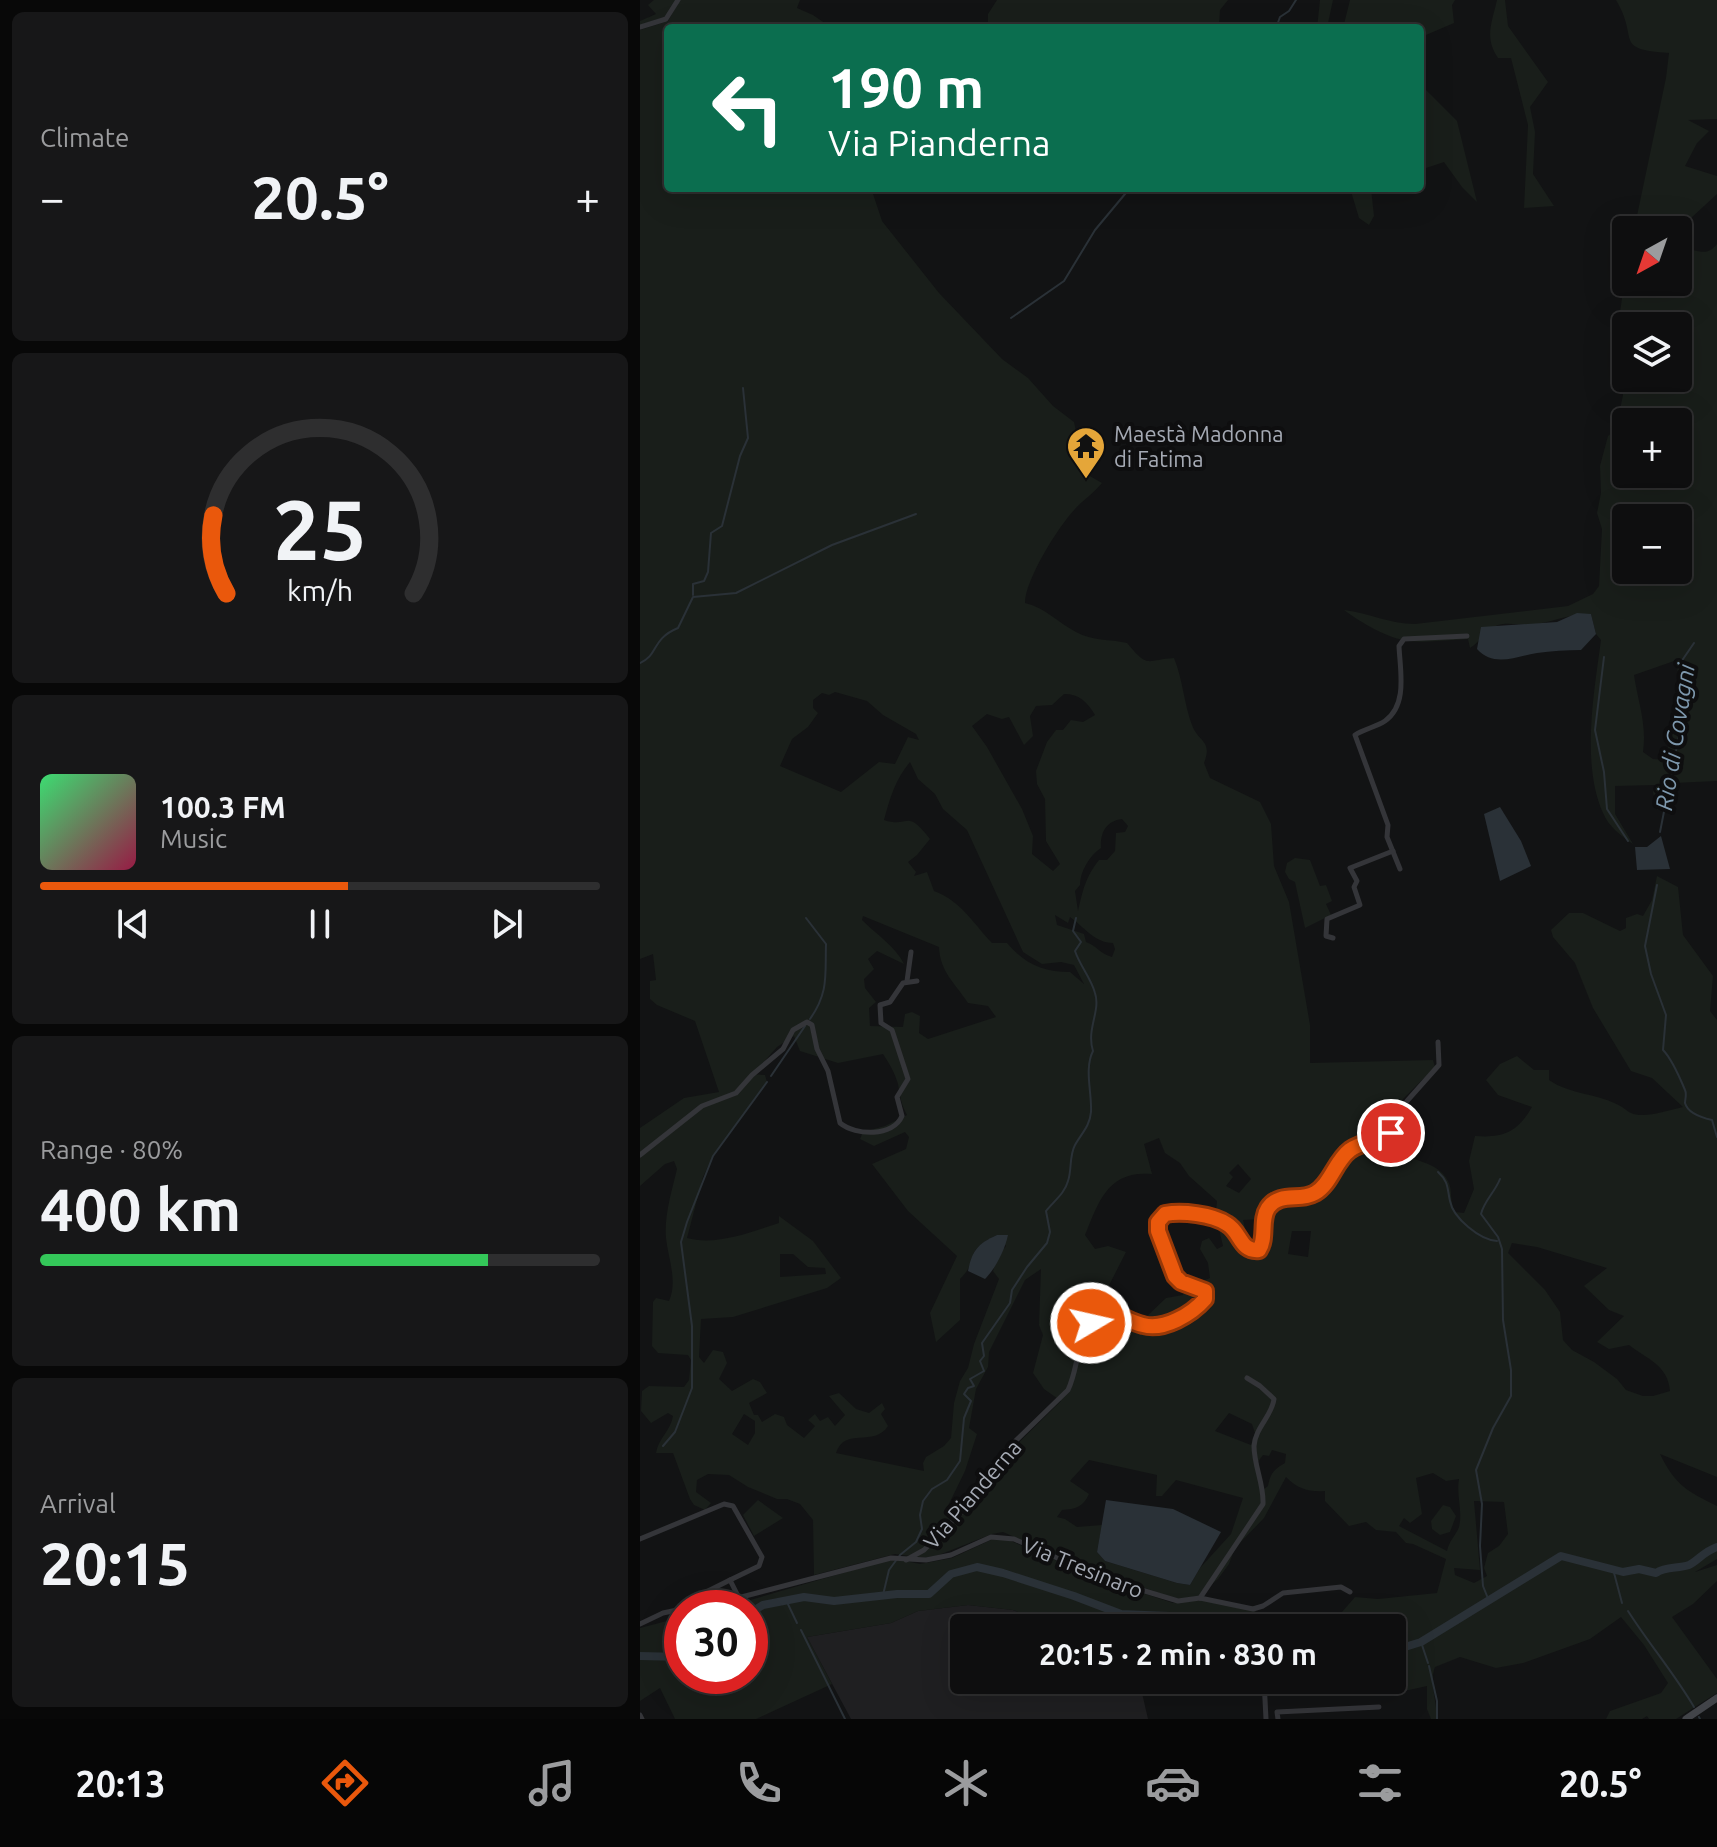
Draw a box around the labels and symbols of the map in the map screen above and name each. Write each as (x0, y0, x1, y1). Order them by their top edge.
north arrow (1612, 216, 1692, 296)
place label: Maestà Madonna di Fatima (1114, 421, 1284, 471)
temple icon: Maestà Madonna di Fatima (1065, 425, 1107, 480)
water label: Rio di Covagni (1650, 661, 1700, 812)
pin (1357, 1099, 1425, 1167)
position arrow (1049, 1281, 1133, 1365)
street label: Via Pianderna (918, 1434, 1026, 1554)
street label: Via Tresinaro (1019, 1531, 1147, 1603)
speed limit sign: 30 (664, 1590, 768, 1694)

